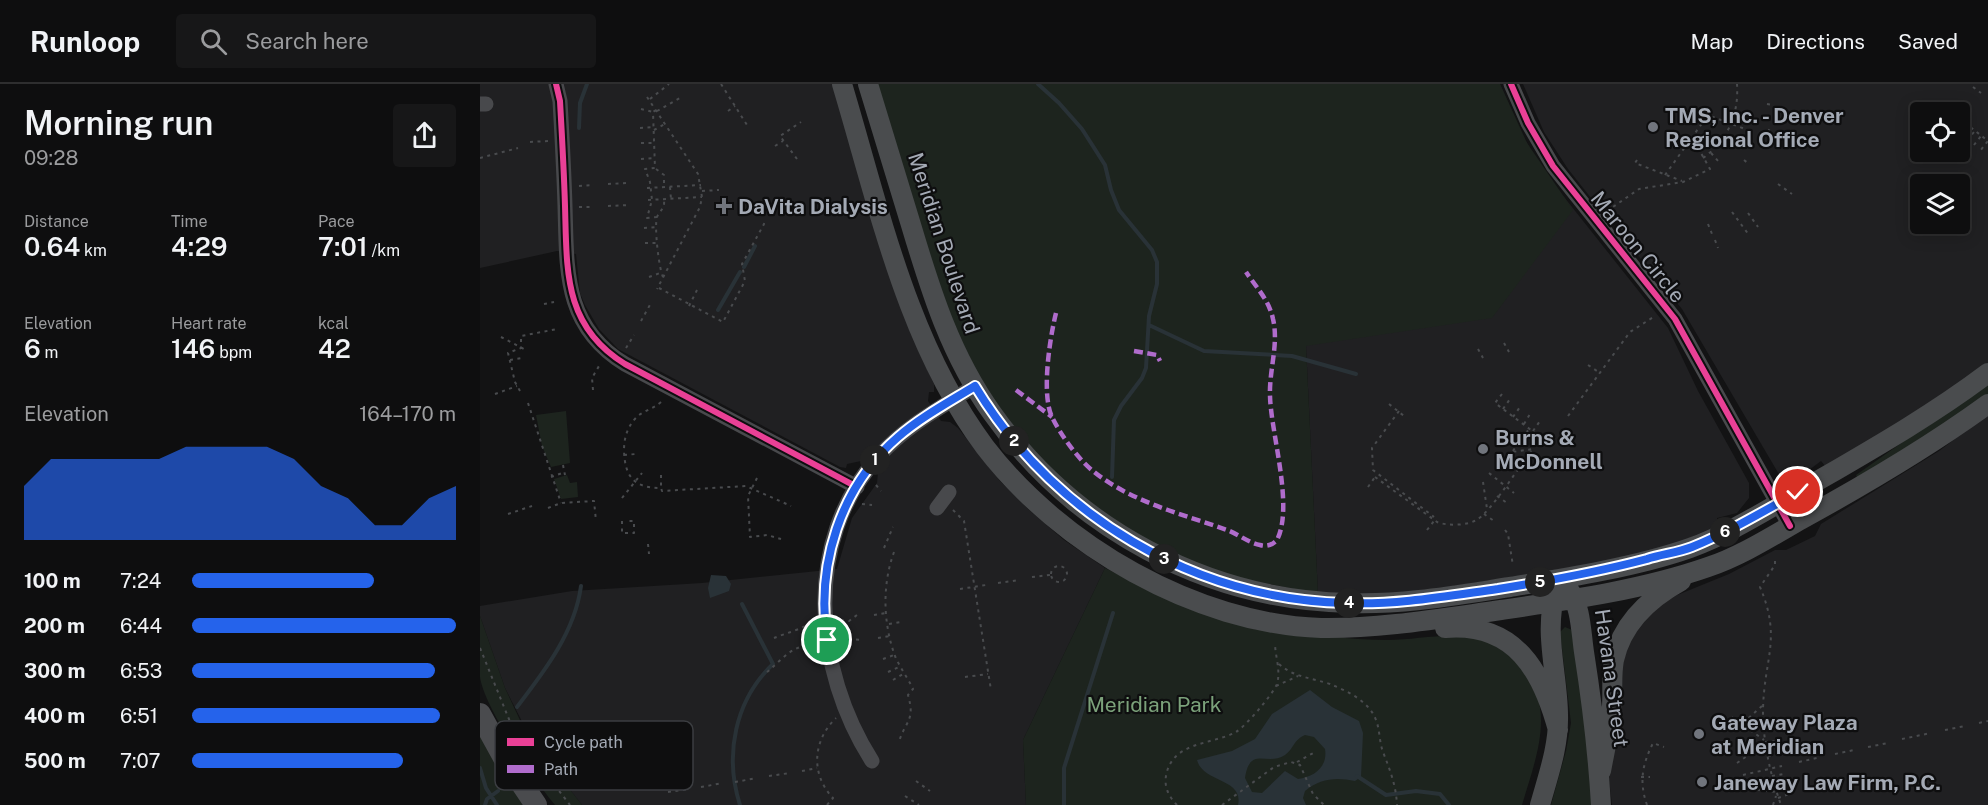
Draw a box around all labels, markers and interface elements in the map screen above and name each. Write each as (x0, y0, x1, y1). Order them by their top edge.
search box (176, 14, 596, 68)
text: Runloop (30, 25, 140, 58)
icon: search (197, 25, 230, 58)
text: Search here (245, 28, 369, 54)
text: Map (1691, 29, 1733, 54)
text: Directions (1766, 29, 1865, 54)
text: Saved (1898, 29, 1958, 54)
map controls (1910, 102, 1970, 234)
button: locate (1910, 102, 1970, 162)
place label: TMS, Inc. - Denver Regional Office (1665, 103, 1844, 152)
text: Morning run (24, 104, 213, 142)
button: share (393, 104, 456, 167)
marker: TMS, Inc. - Denver Regional Office (1646, 120, 1660, 134)
text: 09:28 (24, 146, 78, 170)
street label: Meridian Boulevard (903, 149, 985, 337)
button: layers (1910, 174, 1970, 234)
street label: Maroon Circle (1585, 186, 1691, 308)
place label: DaVita Dialysis (738, 194, 888, 219)
marker: DaVita Dialysis (715, 197, 733, 215)
text: Distance (24, 212, 89, 231)
text: Time (171, 212, 207, 231)
text: Pace (318, 212, 355, 231)
text: 0.64 (24, 231, 80, 262)
text: 4:29 (171, 231, 228, 262)
text: 7:01 (318, 231, 368, 262)
text: km (80, 241, 107, 260)
text: /km (368, 241, 400, 260)
text: Elevation (24, 314, 92, 333)
text: Heart rate (171, 314, 247, 333)
text: kcal (318, 314, 349, 333)
text: 6 (24, 333, 41, 364)
text: 146 (171, 333, 215, 364)
text: 42 (318, 333, 351, 364)
text: m (41, 343, 58, 362)
text: bpm (215, 343, 252, 362)
text: Elevation (24, 402, 109, 426)
text: 164–170 m (359, 402, 456, 426)
place label: Burns & McDonnell (1495, 425, 1603, 474)
pin: 2 (999, 426, 1029, 456)
text: 2 (1009, 431, 1019, 450)
marker: Burns & McDonnell (1476, 442, 1490, 456)
pin: 1 (860, 445, 890, 475)
text: 1 (872, 450, 878, 469)
pin (1772, 466, 1823, 517)
icon: check (1781, 475, 1814, 508)
pin: 6 (1710, 517, 1740, 547)
text: 6 (1720, 522, 1730, 541)
pin: 3 (1149, 544, 1179, 574)
text: 3 (1159, 549, 1169, 568)
pin: 5 (1525, 567, 1555, 597)
text: 100 m (24, 569, 81, 593)
text: 7:24 (120, 569, 161, 593)
text: 5 (1535, 572, 1545, 591)
pin: 4 (1334, 588, 1364, 618)
text: 4 (1344, 593, 1354, 612)
street label: Havana Street (1590, 607, 1634, 749)
text: 200 m (24, 614, 85, 638)
text: 6:44 (120, 614, 162, 638)
pin (801, 614, 852, 665)
icon: arrive (810, 623, 843, 656)
text: 300 m (24, 659, 85, 683)
text: 6:53 (120, 659, 162, 683)
park label: Meridian Park (1086, 692, 1222, 717)
text: 400 m (24, 704, 85, 728)
text: 6:51 (120, 704, 158, 728)
place label: Gateway Plaza at Meridian (1711, 710, 1858, 759)
legend (495, 721, 693, 790)
marker: Gateway Plaza at Meridian (1692, 727, 1706, 741)
text: Cycle path (544, 733, 623, 752)
text: 500 m (24, 749, 86, 773)
text: 7:07 (120, 749, 160, 773)
text: Path (544, 760, 578, 779)
place label: Janeway Law Firm, P.C. (1714, 770, 1941, 795)
marker: Janeway Law Firm, P.C. (1695, 775, 1709, 789)

